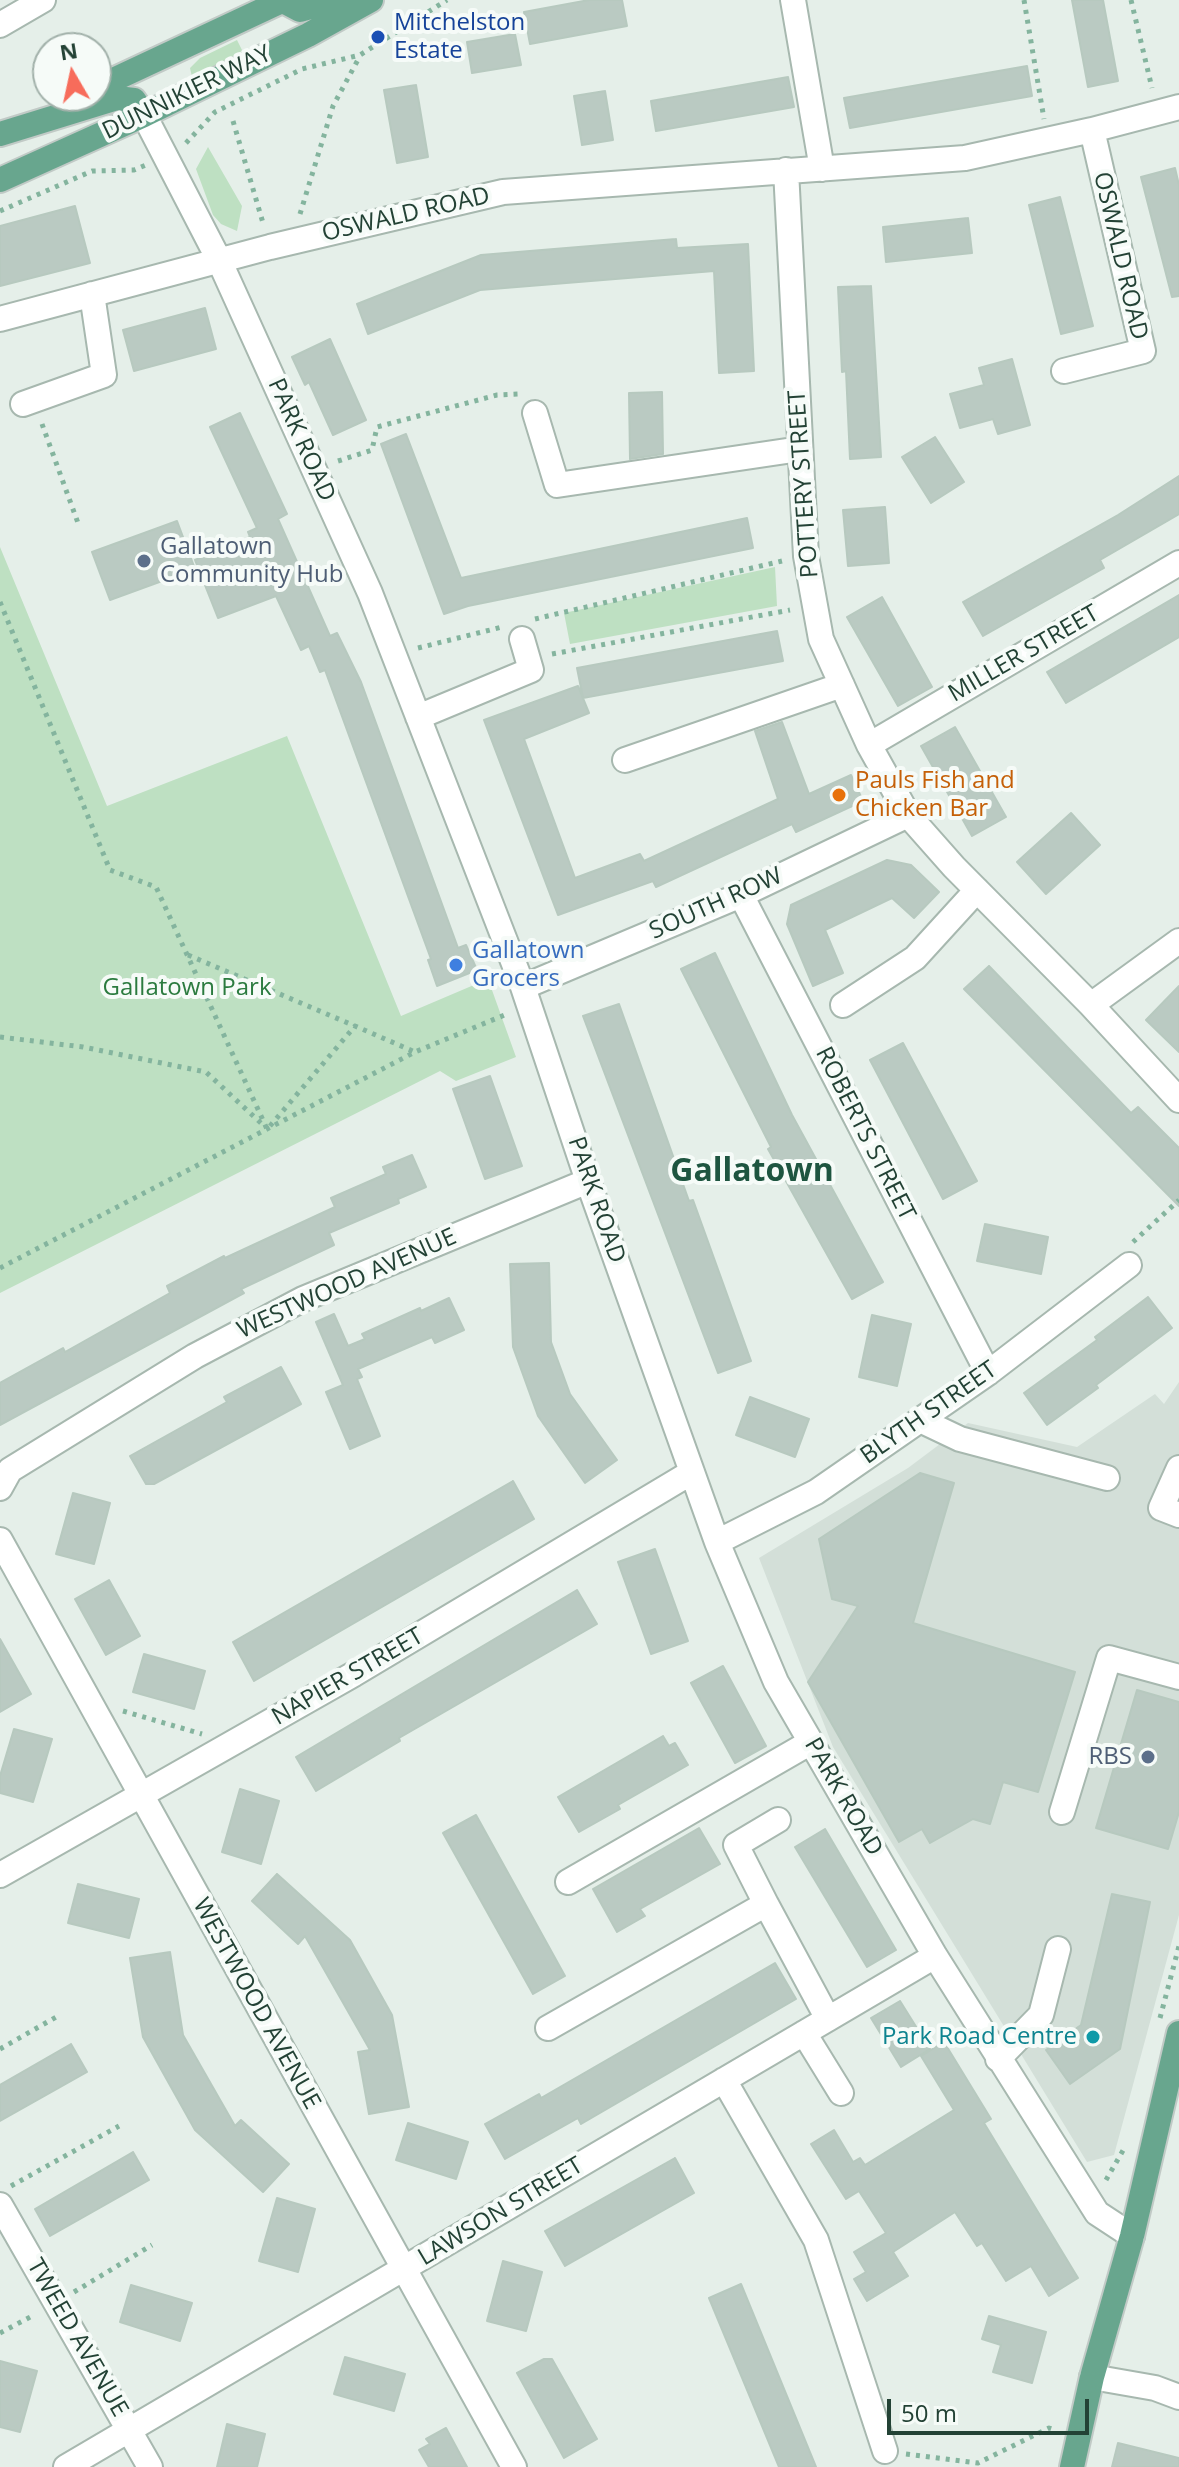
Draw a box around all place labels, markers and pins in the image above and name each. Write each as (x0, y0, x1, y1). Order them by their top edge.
place label: Mitchelston Estate (394, 9, 525, 65)
marker: Mitchelston Estate (369, 28, 387, 46)
place label: Gallatown Community Hub (160, 533, 343, 589)
marker: Gallatown Community Hub (135, 552, 153, 570)
place label: Pauls Fish and Chicken Bar (855, 767, 1015, 823)
marker: Pauls Fish and Chicken Bar (830, 786, 848, 804)
place label: Gallatown Grocers (472, 937, 585, 993)
marker: Gallatown Grocers (447, 956, 465, 974)
place label: RBS (1089, 1743, 1132, 1771)
marker: RBS (1139, 1748, 1157, 1766)
place label: Park Road Centre (882, 2023, 1077, 2051)
marker: Park Road Centre (1084, 2028, 1102, 2046)

